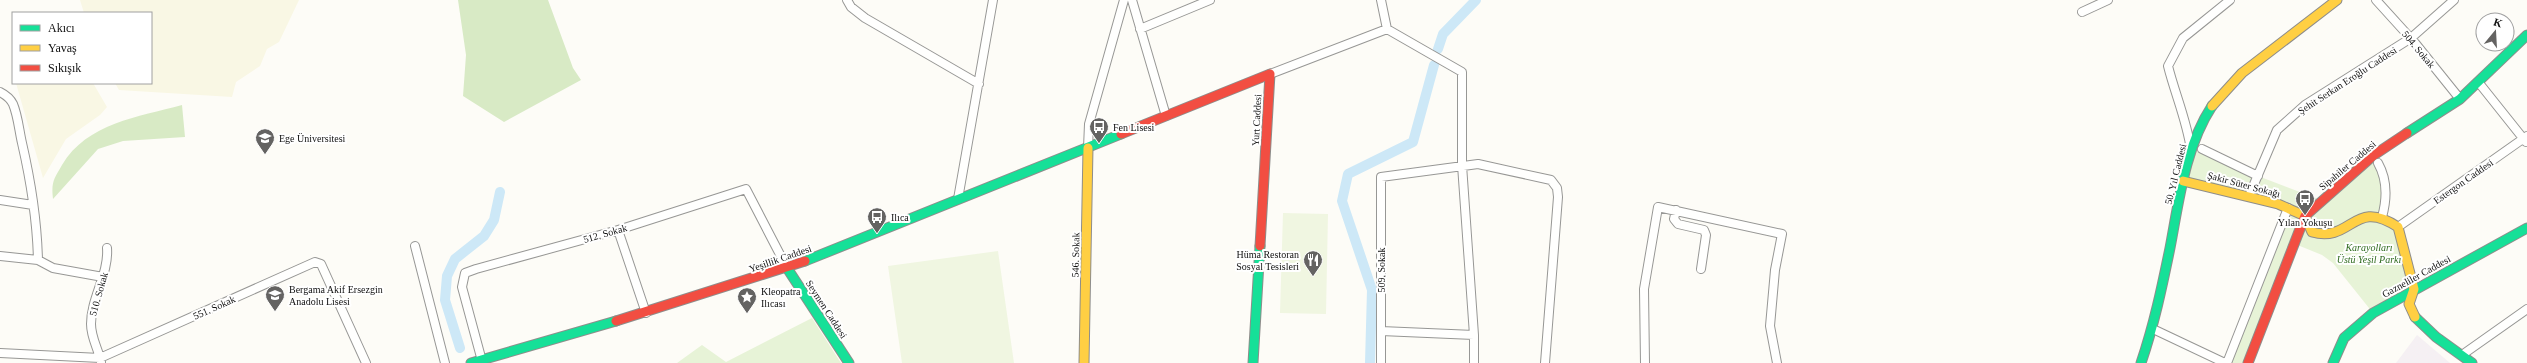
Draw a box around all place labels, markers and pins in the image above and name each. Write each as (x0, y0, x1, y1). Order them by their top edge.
bus stop icon: Fen Lisesi (1088, 116, 1110, 144)
place label: Fen Lisesi (1113, 122, 1155, 133)
school or university icon: Ege Üniversitesi (254, 127, 276, 155)
place label: Ege Üniversitesi (279, 133, 346, 144)
bus stop icon: Yılan Yokuşu (2294, 188, 2316, 216)
bus stop icon: Ilıca (866, 206, 888, 234)
place label: Ilıca (891, 212, 909, 223)
place label: Yılan Yokuşu (2278, 217, 2332, 228)
place label: Hüma Restoran Sosyal Tesisleri (1236, 249, 1299, 272)
restaurant icon: Hüma Restoran Sosyal Tesisleri (1302, 249, 1324, 277)
school or university icon: Bergama Akif Ersezgin Anadolu Lisesi (264, 284, 286, 312)
place label: Bergama Akif Ersezgin Anadolu Lisesi (289, 284, 383, 307)
place icon: Kleopatra Ilıcası (736, 286, 758, 314)
place label: Kleopatra Ilıcası (761, 286, 801, 309)

